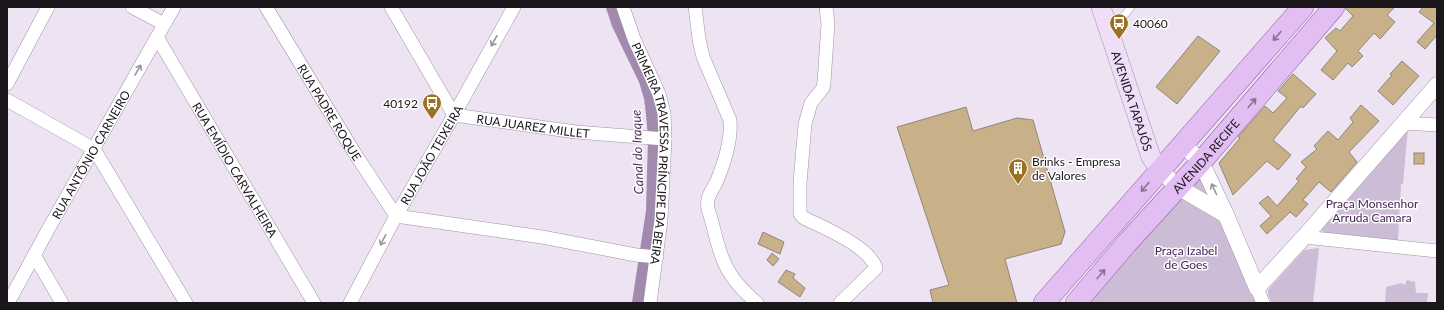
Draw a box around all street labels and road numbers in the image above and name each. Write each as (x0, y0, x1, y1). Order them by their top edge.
street label: PRIMEIRA TRAVESSA PRÍNCIPE DA BEIRA (629, 40, 673, 266)
street label: AVENIDA TAPAJÓS (1109, 49, 1156, 153)
street label: RUA PADRE ROQUE (295, 61, 365, 164)
street label: RUA ANTÔNIO CARNEIRO (48, 87, 133, 221)
street label: RUA EMÍDIO CARVALHEIRA (190, 100, 281, 240)
street label: RUA JOÃO TEIXEIRA (397, 102, 466, 207)
street label: RUA JUAREZ MILLET (476, 111, 590, 141)
street label: AVENIDA RECIFE (1169, 116, 1242, 196)

